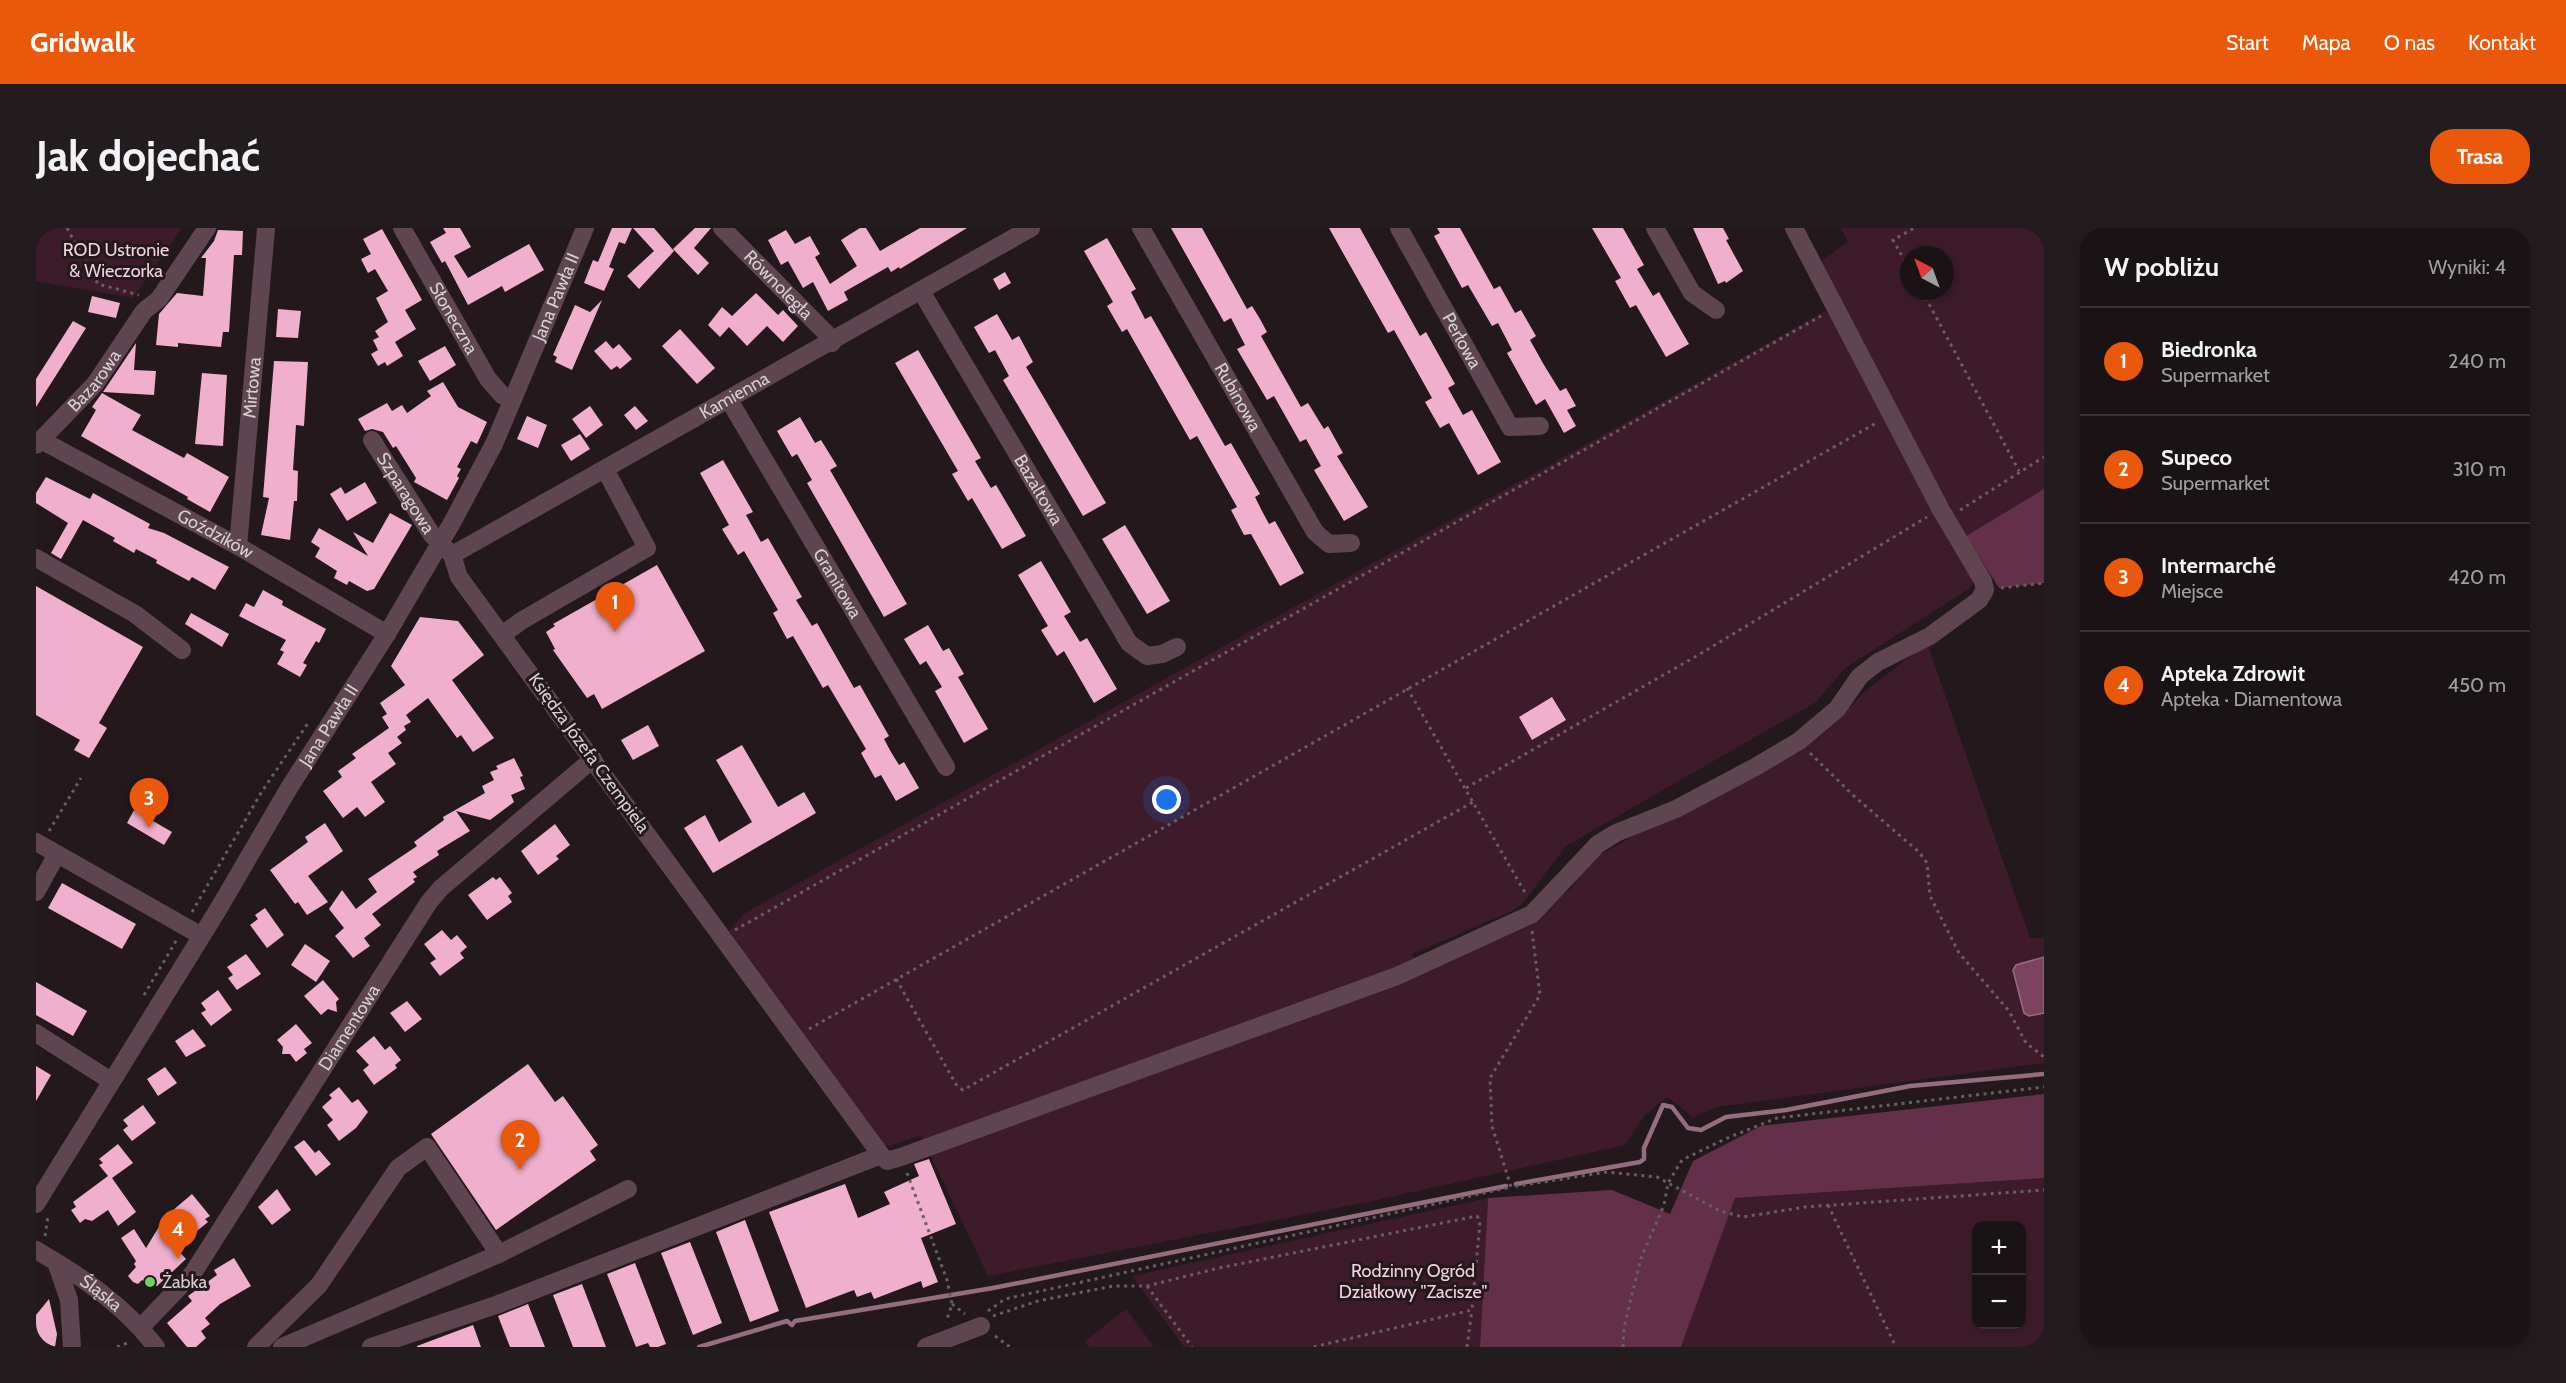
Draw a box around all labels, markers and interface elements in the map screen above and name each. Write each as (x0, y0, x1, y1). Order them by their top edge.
text: Gridwalk (30, 25, 135, 59)
text: Start (2226, 30, 2269, 55)
text: Mapa (2302, 30, 2351, 55)
text: O nas (2384, 30, 2435, 55)
text: Kontakt (2468, 30, 2536, 55)
button: Trasa (2430, 129, 2530, 184)
text: Jak dojechać (36, 130, 260, 182)
park label: ROD Ustronie & Wieczorka (63, 239, 169, 282)
street label: Równoległa (739, 246, 818, 324)
north arrow (1900, 246, 1954, 300)
street label: Jana Pawła II (527, 250, 584, 345)
text: W pobliżu (2104, 251, 2219, 283)
text: Wyniki: 4 (2428, 255, 2506, 279)
street label: Słoneczna (424, 278, 483, 359)
street label: Perłowa (1437, 309, 1486, 373)
text: Biedronka (2161, 336, 2257, 363)
street label: Bazarowa (63, 345, 126, 417)
text: 1 (2120, 349, 2127, 373)
text: 240 m (2448, 349, 2506, 373)
street label: Mirtowa (238, 356, 266, 419)
street label: Rubinowa (1210, 359, 1266, 436)
text: Supermarket (2161, 363, 2270, 387)
street label: Kamienna (696, 367, 773, 424)
text: Supeco (2161, 444, 2232, 471)
street label: Szparagowa (372, 448, 440, 538)
street label: Bazaltowa (1009, 451, 1068, 529)
text: 2 (2118, 457, 2129, 481)
text: 310 m (2453, 457, 2506, 481)
text: Supermarket (2161, 471, 2270, 495)
street label: Goździków (173, 504, 257, 564)
street label: Granitowa (808, 544, 867, 623)
text: Intermarché (2161, 552, 2276, 579)
text: 3 (2118, 565, 2129, 589)
text: 420 m (2448, 565, 2506, 589)
text: Miejsce (2161, 579, 2223, 603)
pin: 1 (596, 582, 634, 632)
text: Apteka Zdrowit (2161, 660, 2305, 687)
street label: Księdza Józefa Czempiela (524, 669, 655, 838)
text: 4 (2117, 673, 2130, 697)
text: 450 m (2448, 673, 2506, 697)
street label: Jana Pawła II (294, 680, 363, 772)
text: Apteka · Diamentowa (2161, 687, 2342, 711)
pin: 3 (130, 778, 168, 828)
your location (1152, 785, 1181, 814)
street label: Diamentowa (314, 980, 385, 1075)
pin: 2 (500, 1120, 540, 1170)
pin: 4 (158, 1210, 198, 1259)
map controls (1972, 1221, 2026, 1329)
button: + (1972, 1221, 2026, 1275)
park label: Rodzinny Ogród Działkowy "Zacisze" (1339, 1260, 1487, 1303)
street label: Śląska (76, 1270, 127, 1316)
place label: Żabka (162, 1271, 207, 1293)
marker: Żabka (143, 1275, 157, 1289)
button: − (1972, 1275, 2026, 1329)

